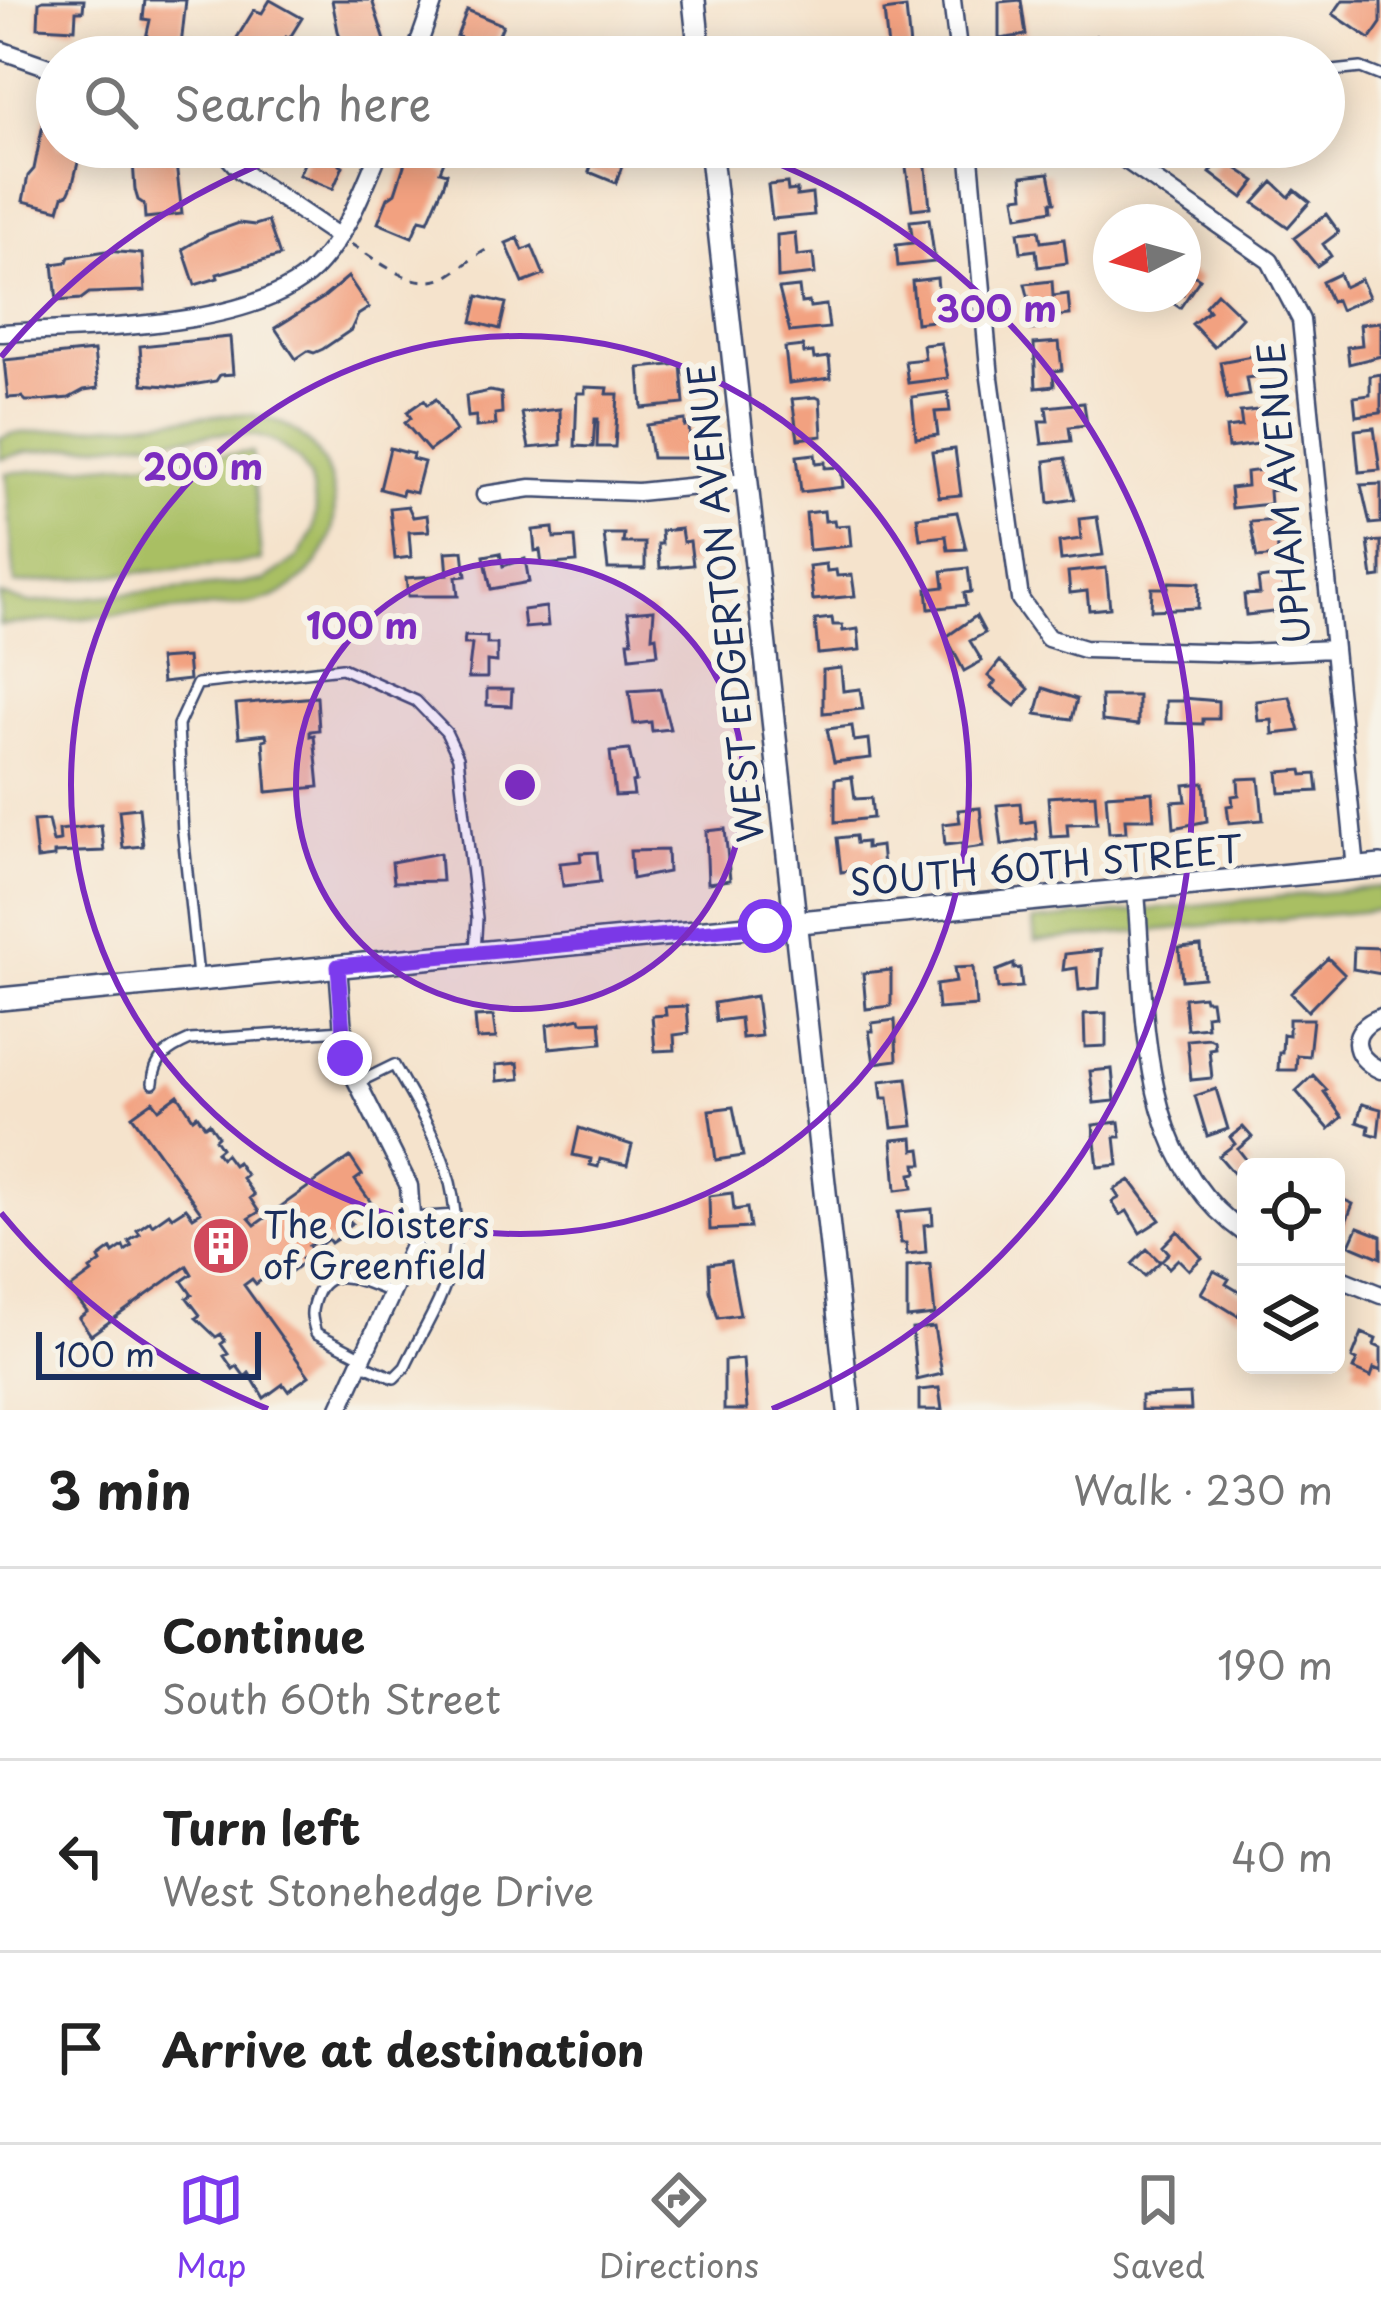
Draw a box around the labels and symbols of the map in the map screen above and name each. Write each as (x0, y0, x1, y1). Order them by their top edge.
north arrow (1093, 204, 1201, 312)
text: 300 m (935, 280, 1057, 334)
street label: UPHAM AVENUE (1242, 340, 1322, 647)
street label: WEST EDGERTON AVENUE (672, 361, 776, 845)
text: 200 m (143, 438, 263, 492)
text: 100 m (306, 597, 418, 651)
centre of rings (499, 764, 541, 806)
street label: SOUTH 60TH STREET (847, 820, 1245, 908)
route start (738, 899, 792, 953)
route end (318, 1031, 372, 1085)
place label: The Cloisters of Greenfield (263, 1196, 489, 1291)
building icon: The Cloisters of Greenfield (190, 1215, 252, 1277)
scale bar (36, 1326, 261, 1379)

